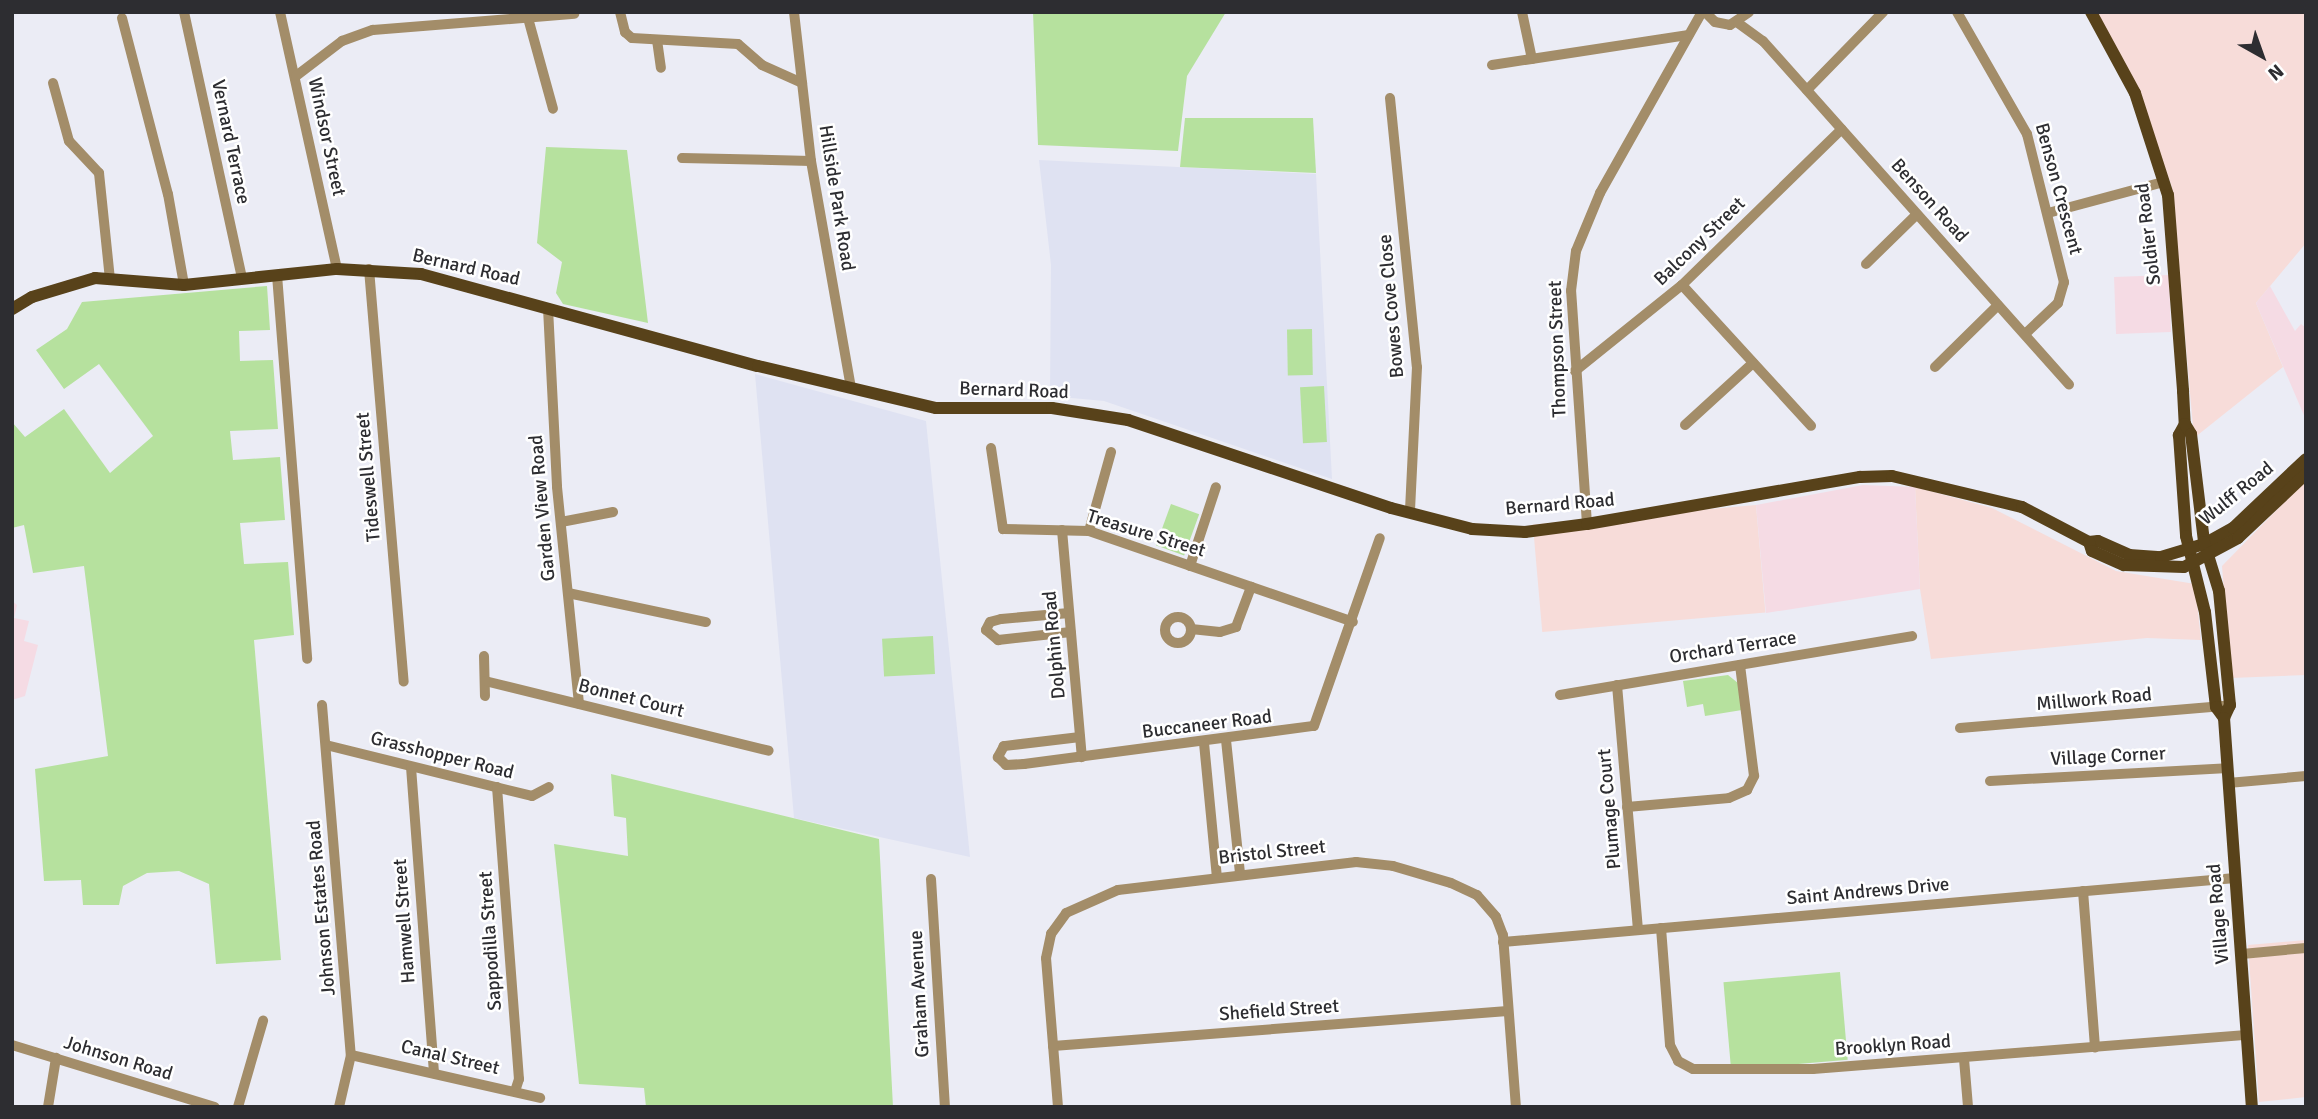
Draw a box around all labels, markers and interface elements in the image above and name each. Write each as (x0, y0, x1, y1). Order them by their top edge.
north arrow (2227, 21, 2297, 91)
text: N (2263, 59, 2288, 86)
street label: Windsor Street (302, 76, 350, 198)
street label: Vernard Terrace (206, 78, 254, 206)
street label: Benson Crescent (2029, 121, 2087, 257)
street label: Hillside Park Road (813, 123, 859, 273)
street label: Benson Road (1885, 154, 1973, 248)
street label: Soldier Road (2131, 182, 2167, 286)
street label: Balcony Street (1650, 193, 1750, 291)
street label: Bowes Cove Close (1374, 233, 1410, 379)
street label: Bernard Road (410, 245, 522, 291)
street label: Thompson Street (1544, 280, 1572, 418)
street label: Bernard Road (959, 378, 1069, 404)
street label: Tideswell Street (352, 411, 386, 543)
street label: Garden View Road (525, 434, 561, 582)
street label: Wulff Road (2196, 457, 2278, 531)
street label: Bernard Road (1504, 489, 1616, 521)
street label: Treasure Street (1084, 505, 1208, 563)
street label: Dolphin Road (1039, 590, 1071, 700)
street label: Orchard Terrace (1668, 627, 1798, 669)
street label: Bonnet Court (576, 675, 686, 723)
street label: Millwork Road (2035, 684, 2153, 716)
street label: Buccaneer Road (1141, 706, 1273, 744)
street label: Grasshopper Road (368, 727, 516, 785)
street label: Village Corner (2050, 743, 2166, 771)
street label: Plumage Court (1593, 748, 1627, 870)
street label: Johnson Estates Road (303, 819, 341, 997)
street label: Bristol Street (1217, 836, 1327, 870)
street label: Hamwell Street (389, 858, 421, 984)
street label: Village Road (2203, 863, 2235, 965)
street label: Sappodilla Street (475, 871, 507, 1011)
street label: Saint Andrews Drive (1786, 874, 1950, 910)
street label: Graham Avenue (905, 930, 935, 1058)
street label: Shefield Street (1218, 995, 1340, 1027)
street label: Brooklyn Road (1834, 1031, 1952, 1061)
street label: Johnson Road (61, 1032, 175, 1086)
street label: Canal Street (399, 1036, 501, 1080)

